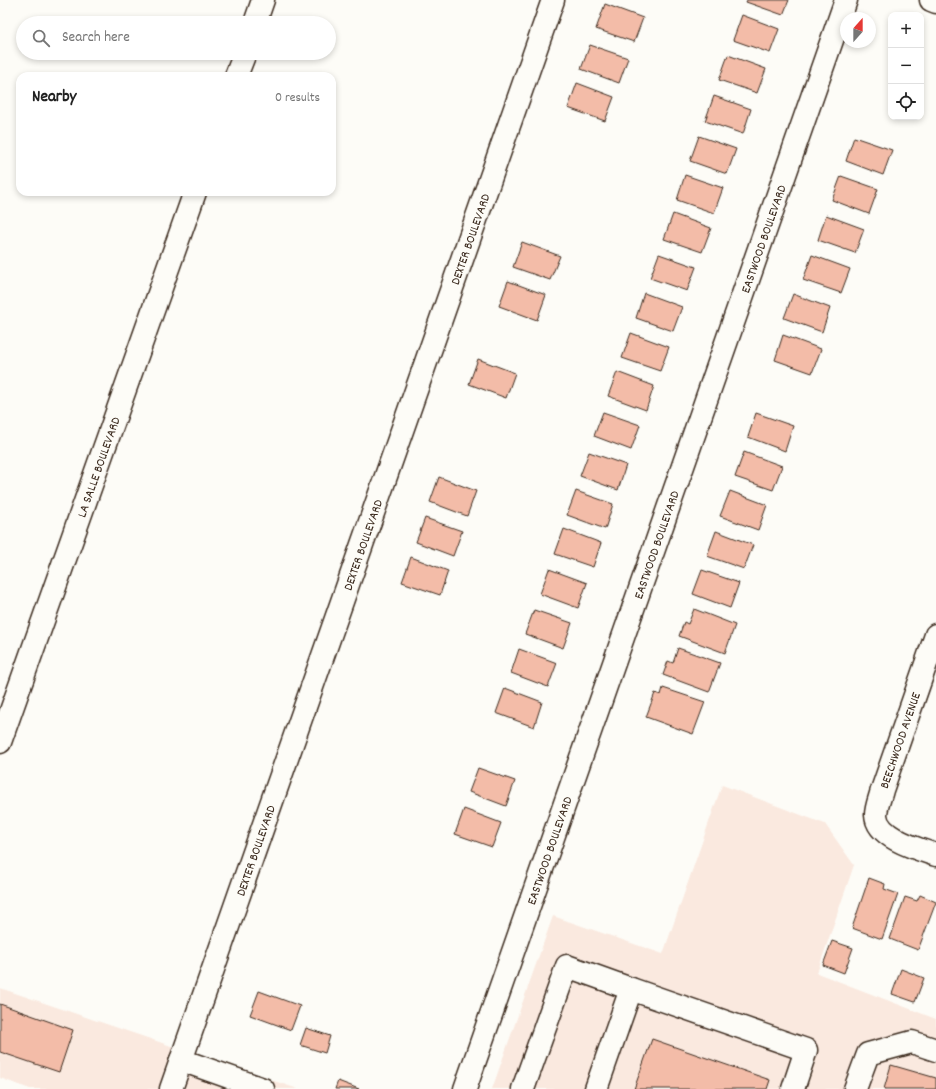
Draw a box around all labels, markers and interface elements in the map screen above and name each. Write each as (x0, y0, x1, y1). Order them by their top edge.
north arrow (840, 12, 876, 48)
map controls (888, 12, 924, 120)
button: + (888, 12, 924, 48)
search box (16, 16, 336, 60)
icon: search (30, 27, 52, 49)
text: Search here (62, 27, 130, 49)
button: − (888, 48, 924, 84)
button: locate (888, 84, 924, 120)
text: Nearby (32, 86, 76, 110)
text: 0 results (275, 89, 320, 108)
street label: EASTWOOD BOULEVARD (737, 182, 793, 296)
street label: DEXTER BOULEVARD (447, 191, 496, 288)
street label: LA SALLE BOULEVARD (73, 415, 127, 520)
street label: EASTWOOD BOULEVARD (630, 488, 686, 602)
street label: DEXTER BOULEVARD (340, 497, 389, 593)
street label: BEECHWOOD AVENUE (876, 690, 927, 792)
street label: EASTWOOD BOULEVARD (523, 794, 579, 908)
street label: DEXTER BOULEVARD (232, 803, 282, 899)

